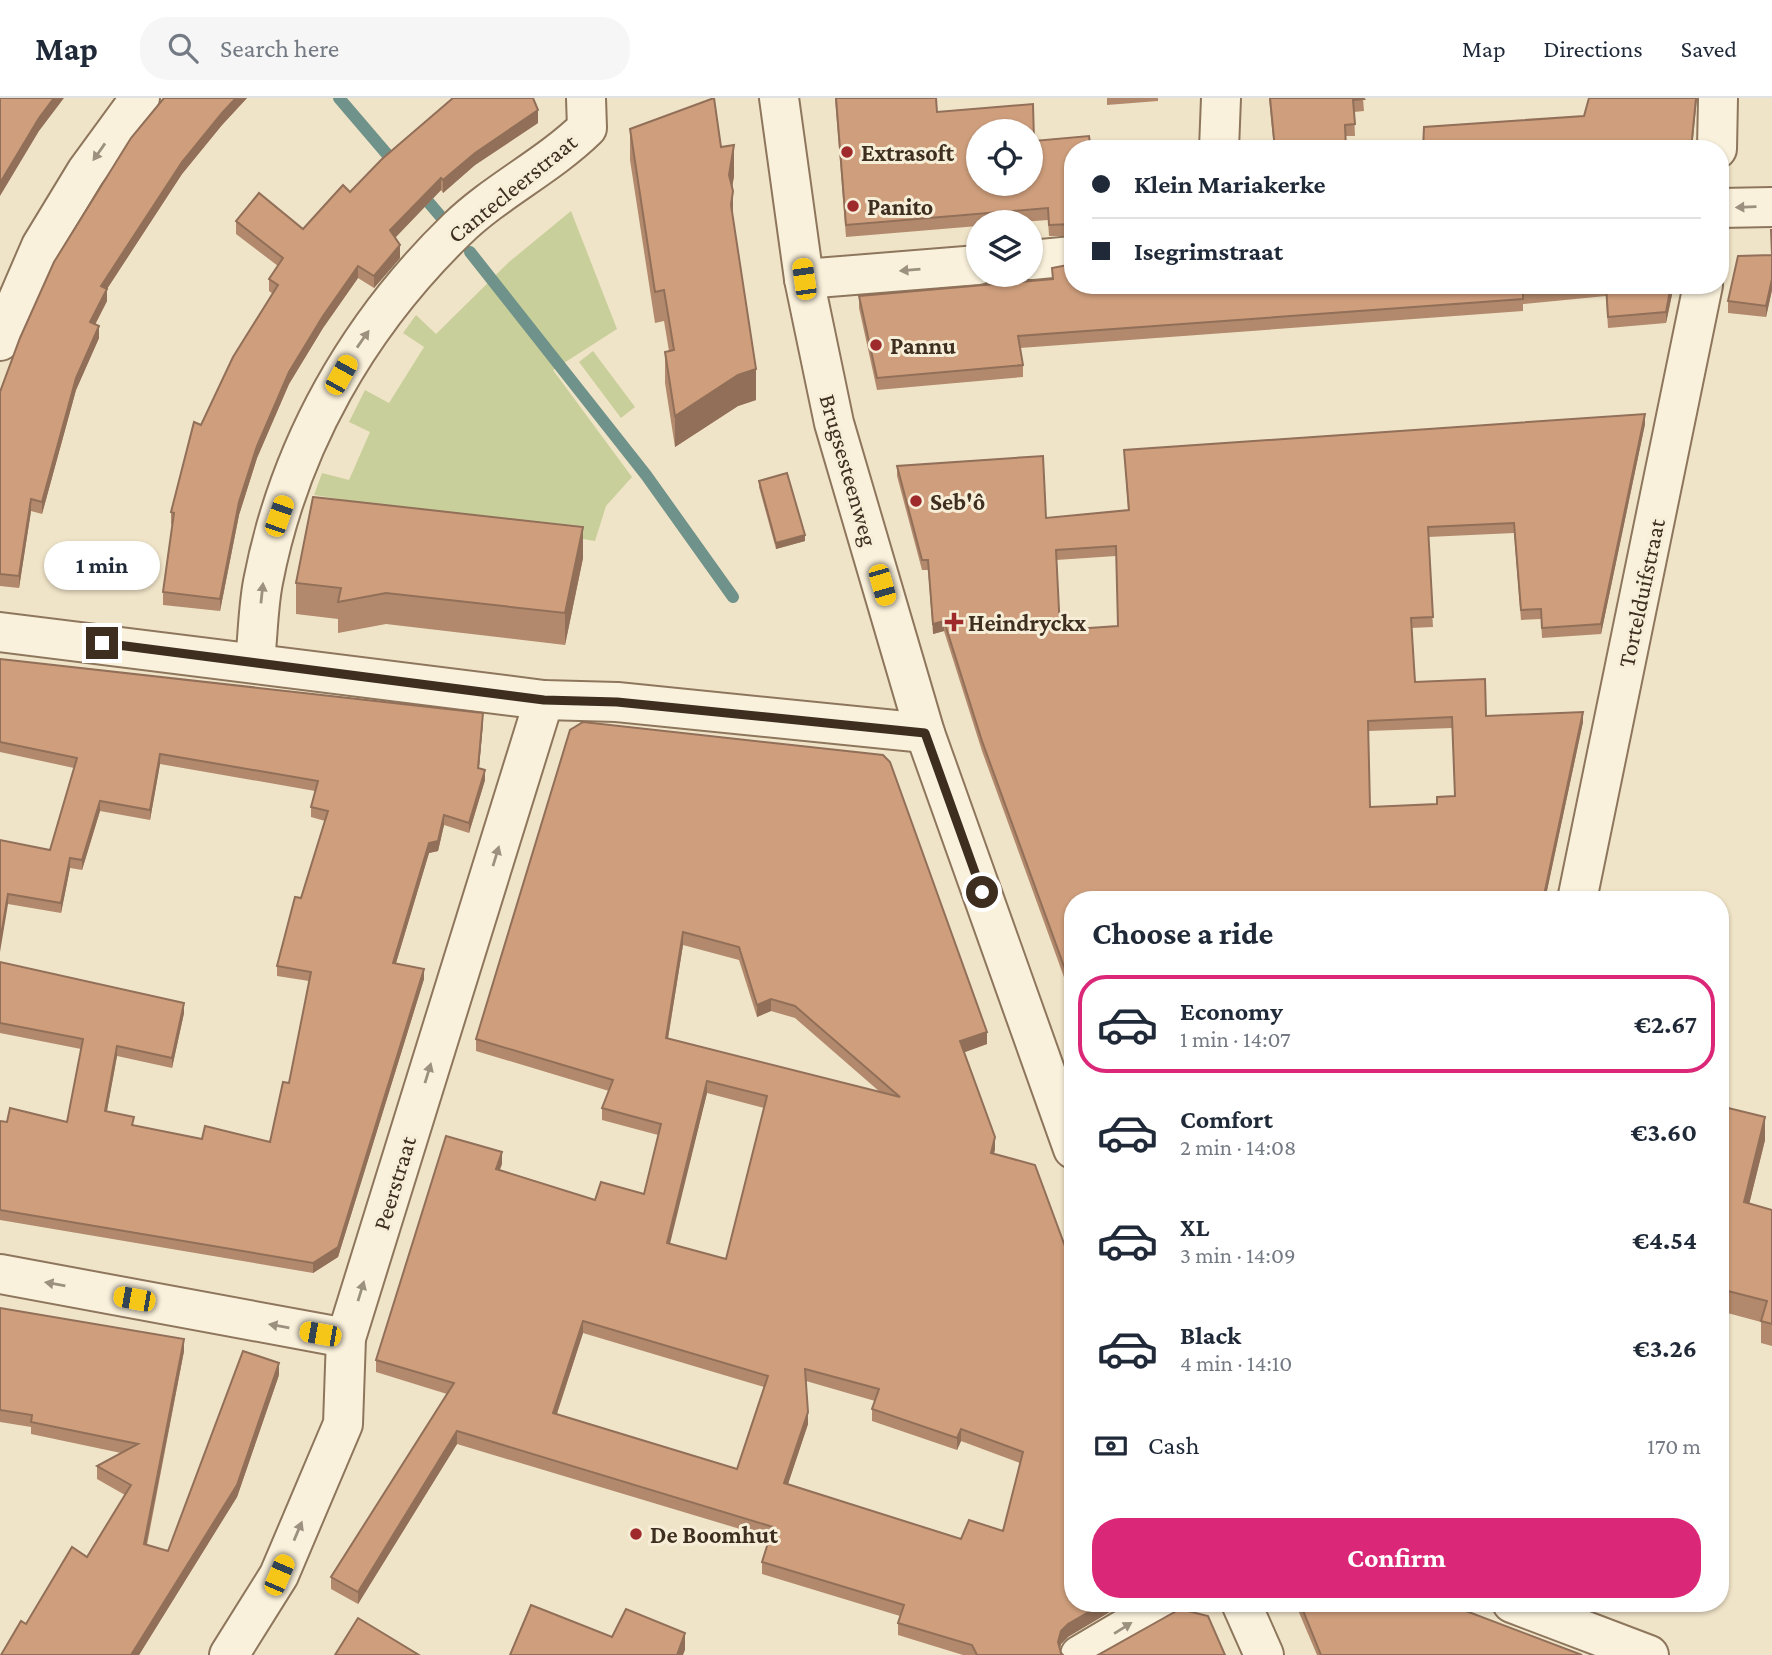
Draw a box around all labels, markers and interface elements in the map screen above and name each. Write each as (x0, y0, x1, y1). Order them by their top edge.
search box (140, 17, 630, 80)
icon: search (164, 29, 202, 67)
text: Map (35, 30, 98, 67)
text: Search here (220, 34, 339, 63)
text: Map (1462, 35, 1506, 62)
text: Directions (1544, 35, 1643, 62)
text: Saved (1681, 35, 1737, 62)
map controls (966, 119, 1043, 287)
button: locate (966, 119, 1043, 196)
street label: Cantecleerstraat (442, 127, 583, 248)
place label: Extrasoft (861, 139, 955, 166)
one-way arrow (92, 143, 106, 161)
marker: Extrasoft (839, 144, 855, 160)
text: Klein Mariakerke (1134, 170, 1326, 199)
place label: Panito (867, 193, 933, 220)
marker: Panito (845, 198, 861, 214)
one-way arrow (1735, 202, 1757, 213)
button: layers (966, 210, 1043, 287)
text: Isegrimstraat (1134, 237, 1283, 266)
car (791, 257, 818, 301)
one-way arrow (899, 265, 921, 276)
one-way arrow (356, 330, 370, 348)
place label: Pannu (890, 332, 956, 359)
marker: Pannu (868, 337, 884, 353)
car (322, 352, 361, 398)
street label: Brugsesteenweg (814, 391, 884, 549)
place label: Seb'ô (930, 488, 985, 515)
car (263, 493, 296, 539)
marker: Seb'ô (908, 493, 924, 509)
street label: Tortelduifstraat (1612, 515, 1670, 670)
callout: 1 min (44, 542, 160, 590)
text: 1 min (76, 552, 128, 578)
car (867, 562, 898, 608)
one-way arrow (256, 582, 267, 604)
place label: Heindryckx (968, 609, 1087, 636)
marker: Heindryckx (946, 614, 962, 630)
route end (86, 627, 118, 659)
one-way arrow (491, 845, 501, 866)
route start (966, 876, 998, 908)
text: Choose a ride (1092, 915, 1273, 951)
icon: car (1096, 993, 1159, 1056)
text: Economy (1180, 997, 1283, 1026)
text: €2.67 (1634, 1010, 1697, 1039)
text: 1 min · 14:07 (1180, 1026, 1291, 1052)
one-way arrow (423, 1063, 434, 1084)
icon: car (1096, 1101, 1159, 1164)
text: Comfort (1180, 1105, 1273, 1134)
text: €3.60 (1630, 1118, 1697, 1147)
street label: Peerstraat (367, 1132, 421, 1233)
text: 2 min · 14:08 (1180, 1134, 1296, 1160)
icon: car (1096, 1209, 1159, 1272)
text: XL (1180, 1213, 1209, 1242)
text: €4.54 (1632, 1226, 1697, 1255)
text: 3 min · 14:09 (1180, 1242, 1296, 1268)
one-way arrow (44, 1279, 66, 1290)
one-way arrow (356, 1280, 366, 1301)
car (112, 1285, 157, 1313)
icon: car (1096, 1317, 1159, 1380)
one-way arrow (268, 1320, 290, 1331)
car (298, 1320, 343, 1348)
text: Black (1180, 1321, 1241, 1350)
text: €3.26 (1633, 1334, 1697, 1363)
text: 4 min · 14:10 (1180, 1350, 1292, 1376)
icon: cash (1092, 1427, 1130, 1465)
text: Cash (1148, 1431, 1199, 1460)
text: 170 m (1647, 1433, 1701, 1459)
button: Confirm (1092, 1518, 1701, 1598)
one-way arrow (292, 1521, 303, 1542)
place label: De Boomhut (650, 1521, 778, 1548)
marker: De Boomhut (628, 1526, 644, 1542)
car (262, 1552, 297, 1598)
one-way arrow (1114, 1622, 1133, 1635)

